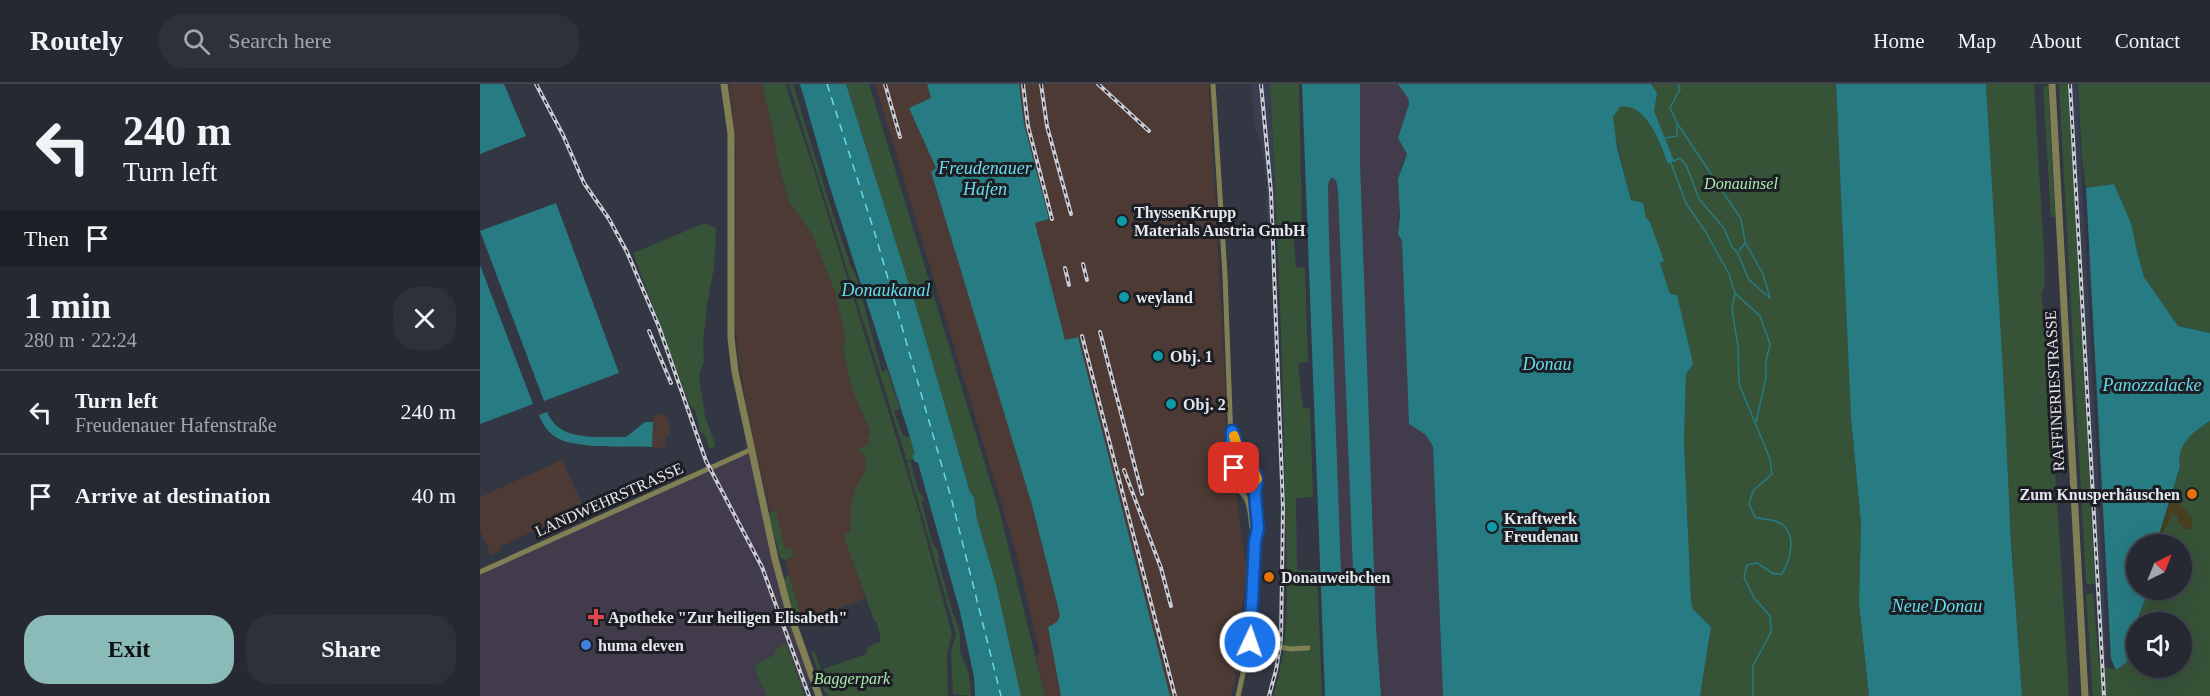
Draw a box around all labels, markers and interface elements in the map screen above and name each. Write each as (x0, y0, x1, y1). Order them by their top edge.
search box (159, 14, 579, 68)
text: Routely (30, 25, 123, 56)
icon: search (180, 25, 213, 58)
text: Search here (228, 28, 332, 53)
text: Home (1873, 29, 1925, 53)
text: Map (1958, 29, 1996, 53)
text: About (2029, 29, 2082, 53)
text: Contact (2115, 29, 2180, 53)
icon: left (24, 108, 102, 186)
text: 240 m (123, 108, 232, 154)
text: Turn left (123, 157, 217, 187)
water label: Freudenauer Hafen (937, 158, 1033, 199)
park label: Donauinsel (1703, 175, 1778, 192)
place label: ThyssenKrupp Materials Austria GmbH (1134, 204, 1306, 239)
marker: ThyssenKrupp Materials Austria GmbH (1115, 214, 1129, 228)
icon: arrive (81, 222, 114, 255)
text: Then (24, 226, 69, 251)
water label: Donaukanal (841, 280, 931, 300)
text: 1 min (24, 286, 111, 326)
button: close (393, 287, 456, 350)
place label: weyland (1136, 289, 1193, 307)
marker: weyland (1117, 290, 1131, 304)
street label: RAFFINERIESTRASSE (2042, 310, 2067, 472)
text: 280 m · 22:24 (24, 329, 137, 351)
place label: Obj. 1 (1170, 348, 1213, 366)
marker: Obj. 1 (1151, 349, 1165, 363)
water label: Donau (1522, 354, 1572, 374)
water label: Panozzalacke (2102, 375, 2201, 395)
text: Turn left (75, 388, 158, 413)
icon: left (24, 396, 57, 429)
place label: Obj. 2 (1183, 396, 1226, 414)
marker: Obj. 2 (1164, 397, 1178, 411)
text: 240 m (400, 399, 456, 424)
text: Freudenauer Hafenstraße (75, 414, 277, 436)
pin (1208, 442, 1259, 493)
icon: arrive (1217, 451, 1250, 484)
street label: LANDWEHRSTRASSE (533, 459, 686, 540)
icon: arrive (24, 480, 57, 513)
text: Arrive at destination (75, 483, 271, 508)
text: 40 m (411, 483, 456, 508)
place label: Zum Knusperhäuschen (2020, 486, 2180, 504)
marker: Zum Knusperhäuschen (2185, 487, 2199, 501)
place label: Kraftwerk Freudenau (1504, 510, 1578, 545)
marker: Kraftwerk Freudenau (1485, 520, 1499, 534)
north arrow (2126, 534, 2192, 600)
map controls (2126, 534, 2192, 678)
place label: Donauweibchen (1281, 569, 1390, 586)
marker: Donauweibchen (1262, 570, 1276, 584)
water label: Neue Donau (1891, 596, 1982, 616)
place label: Apotheke "Zur heiligen Elisabeth" (608, 609, 847, 627)
marker: Apotheke "Zur heiligen Elisabeth" (589, 610, 603, 624)
position arrow (1218, 610, 1282, 674)
button: sound (2126, 612, 2192, 678)
button: Exit (24, 615, 234, 684)
button: Share (246, 615, 456, 684)
place label: huma eleven (598, 637, 684, 654)
marker: huma eleven (579, 638, 593, 652)
park label: Baggerpark (814, 670, 891, 688)

